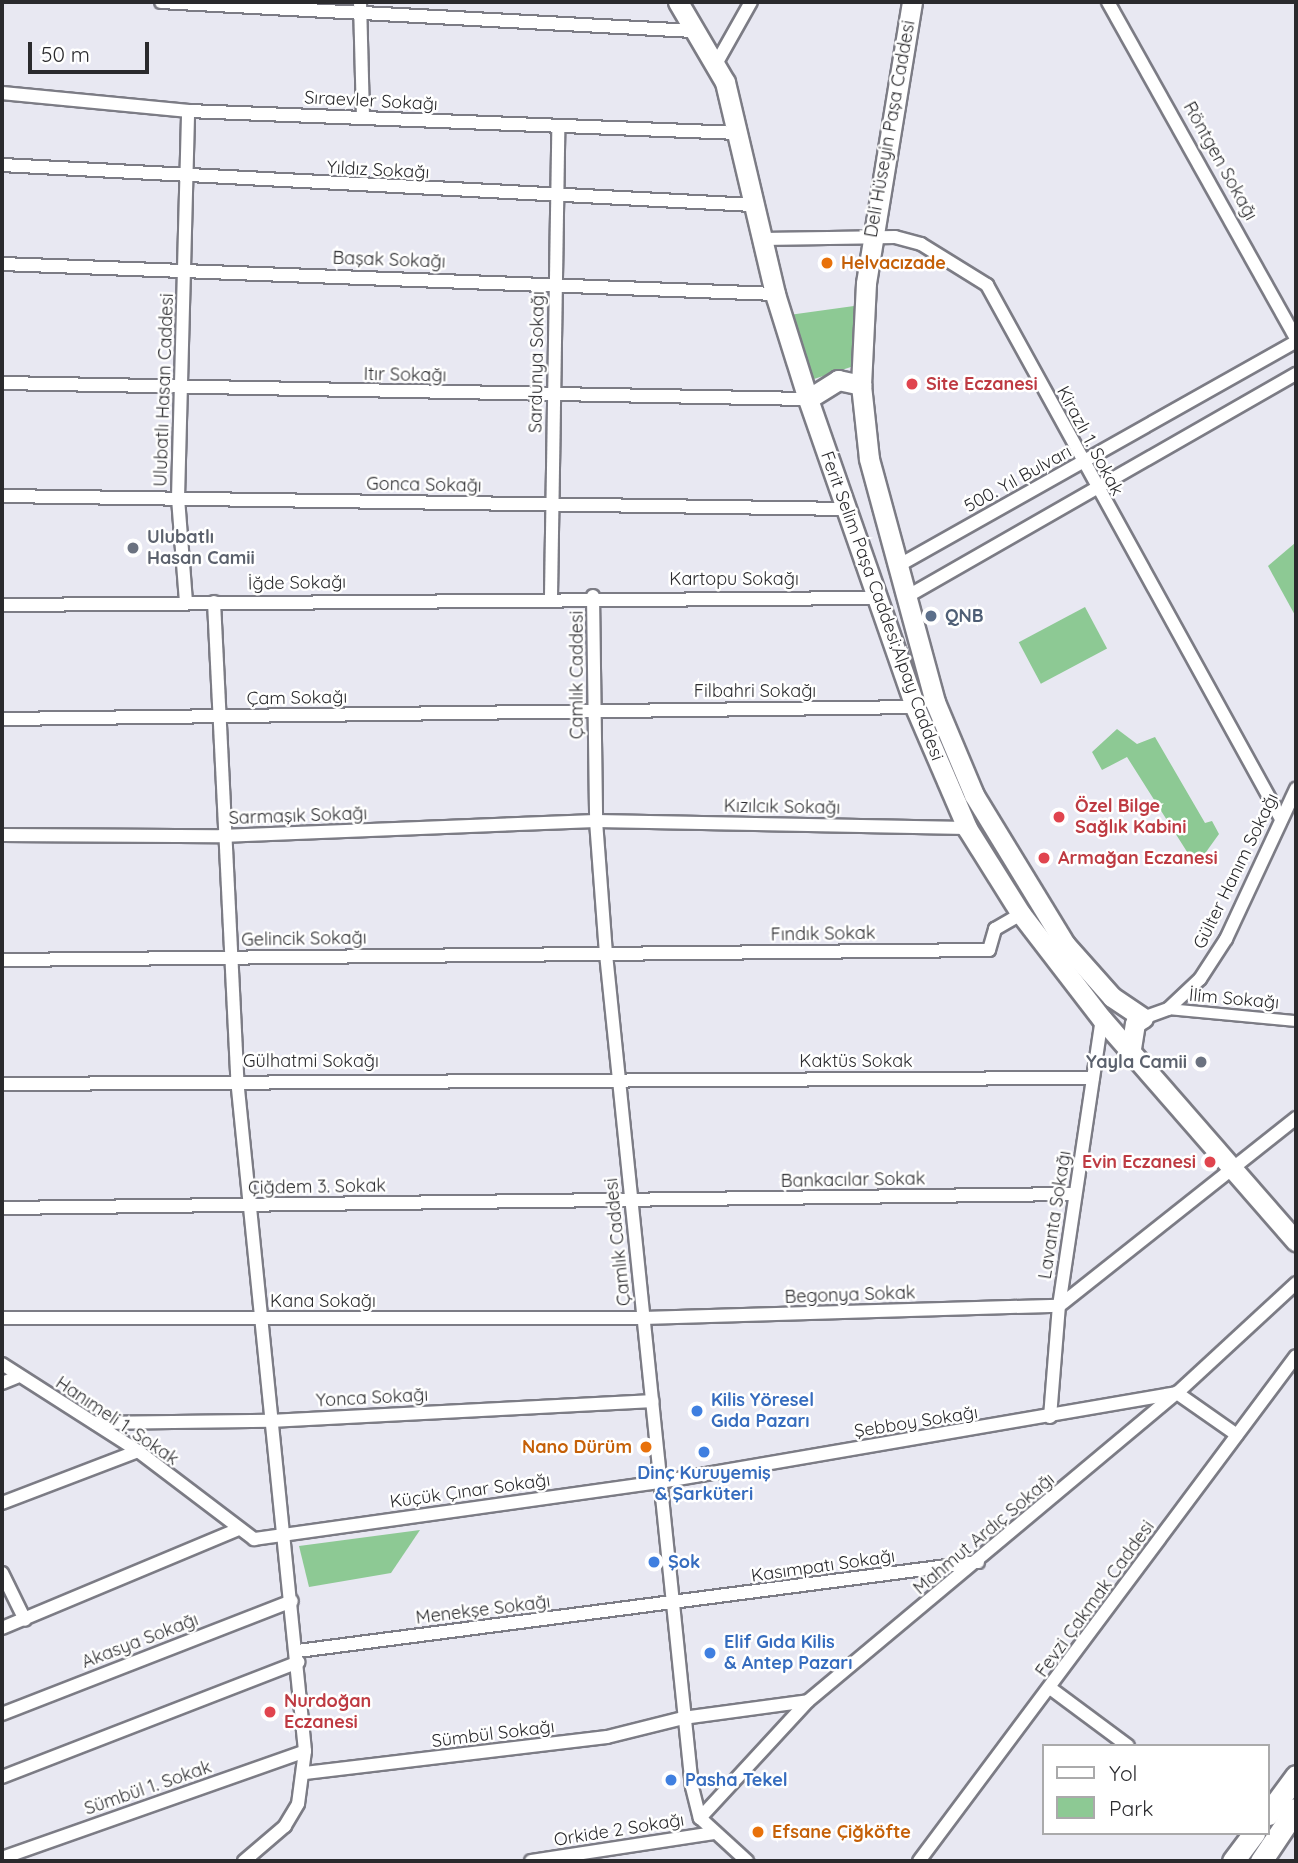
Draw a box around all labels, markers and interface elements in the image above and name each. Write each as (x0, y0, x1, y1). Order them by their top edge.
street label: Deli Hüseyin Paşa Caddesi (860, 19, 920, 239)
scale bar (32, 28, 152, 72)
text: 50 m (41, 41, 90, 67)
street label: Sıraevler Sokağı (304, 87, 438, 115)
street label: Röntgen Sokağı (1178, 98, 1262, 224)
street label: Yıldız Sokağı (326, 157, 430, 183)
street label: Başak Sokağı (332, 247, 446, 273)
place label: Helvacızade (841, 252, 946, 274)
marker: Helvacızade (819, 255, 835, 271)
street label: Sardunya Sokağı (525, 291, 549, 433)
street label: Ulubatlı Hasan Caddesi (150, 293, 178, 487)
street label: Itır Sokağı (363, 363, 447, 387)
place label: Site Eczanesi (926, 373, 1038, 395)
marker: Site Eczanesi (904, 376, 920, 392)
street label: Kirazlı 1. Sokak (1052, 382, 1128, 500)
street label: 500. Yıl Bulvarı (961, 441, 1075, 517)
street label: Ferit Selim Paşa Caddesi;Alpay Caddesi (816, 448, 948, 764)
street label: Gonca Sokağı (366, 473, 482, 497)
place label: Ulubatlı Hasan Camii (147, 527, 255, 570)
marker: Ulubatlı Hasan Camii (125, 540, 141, 556)
street label: Kartopu Sokağı (669, 568, 799, 590)
street label: İğde Sokağı (248, 571, 346, 595)
place label: QNB (945, 605, 984, 627)
marker: QNB (923, 608, 939, 624)
street label: Çamlık Caddesi (566, 611, 588, 739)
street label: Filbahri Sokağı (694, 680, 816, 702)
street label: Çam Sokağı (247, 686, 347, 710)
street label: Gülter Hanım Sokağı (1189, 789, 1283, 953)
street label: Kızılcık Sokağı (723, 795, 841, 819)
place label: Özel Bilge Sağlık Kabini (1075, 796, 1187, 838)
street label: Sarmaşık Sokağı (228, 803, 368, 829)
marker: Özel Bilge Sağlık Kabini (1049, 807, 1069, 827)
place label: Armağan Eczanesi (1058, 847, 1218, 869)
marker: Armağan Eczanesi (1036, 850, 1052, 866)
street label: Fındık Sokak (770, 922, 876, 946)
street label: Gelincik Sokağı (241, 927, 367, 951)
street label: İlim Sokağı (1188, 984, 1280, 1014)
street label: Gülhatmi Sokağı (243, 1050, 379, 1072)
street label: Kaktüs Sokak (799, 1050, 913, 1072)
place label: Yayla Camii (1086, 1051, 1187, 1073)
marker: Yayla Camii (1193, 1054, 1209, 1070)
street label: Lavanta Sokağı (1034, 1149, 1076, 1281)
place label: Evin Eczanesi (1082, 1151, 1196, 1173)
marker: Evin Eczanesi (1202, 1154, 1218, 1170)
street label: Bankacılar Sokak (780, 1168, 926, 1192)
street label: Çiğdem 3. Sokak (248, 1175, 386, 1199)
street label: Çamlık Caddesi (601, 1177, 635, 1307)
street label: Begonya Sokak (784, 1282, 916, 1308)
street label: Kana Sokağı (270, 1290, 376, 1312)
street label: Hanımeli 1. Sokak (51, 1372, 183, 1470)
street label: Yonca Sokağı (315, 1384, 429, 1412)
place label: Kilis Yöresel Gıda Pazarı (711, 1390, 814, 1432)
street label: Şebboy Sokağı (853, 1402, 979, 1442)
marker: Kilis Yöresel Gıda Pazarı (689, 1403, 705, 1419)
place label: Nano Dürüm (522, 1436, 632, 1458)
marker: Nano Dürüm (638, 1439, 654, 1455)
marker: Dinç Kuruyemiş & Şarküteri (696, 1444, 712, 1460)
place label: Dinç Kuruyemiş & Şarküteri (637, 1463, 771, 1506)
street label: Küçük Çınar Sokağı (388, 1469, 552, 1513)
street label: Mahmut Ardıç Sokağı (909, 1469, 1059, 1599)
street label: Fevzi Çakmak Caddesi (1031, 1517, 1159, 1681)
street label: Kasımpatı Sokağı (750, 1545, 896, 1587)
place label: Şok (668, 1551, 700, 1573)
marker: Şok (646, 1554, 662, 1570)
street label: Menekşe Sokağı (415, 1591, 551, 1629)
street label: Akasya Sokağı (79, 1609, 201, 1673)
place label: Elif Gıda Kilis & Antep Pazarı (724, 1632, 852, 1674)
marker: Elif Gıda Kilis & Antep Pazarı (702, 1645, 718, 1661)
place label: Nurdoğan Eczanesi (284, 1691, 371, 1734)
marker: Nurdoğan Eczanesi (262, 1704, 278, 1720)
street label: Sümbül Sokağı (430, 1716, 556, 1752)
legend (1042, 1744, 1270, 1835)
street label: Sümbül 1. Sokak (82, 1756, 214, 1820)
text: Yol (1109, 1760, 1137, 1786)
place label: Pasha Tekel (685, 1769, 788, 1791)
marker: Pasha Tekel (663, 1772, 679, 1788)
text: Park (1109, 1795, 1153, 1821)
street label: Orkide 2 Sokağı (552, 1809, 686, 1851)
place label: Efsane Çiğköfte (772, 1821, 911, 1843)
marker: Efsane Çiğköfte (750, 1824, 766, 1840)

